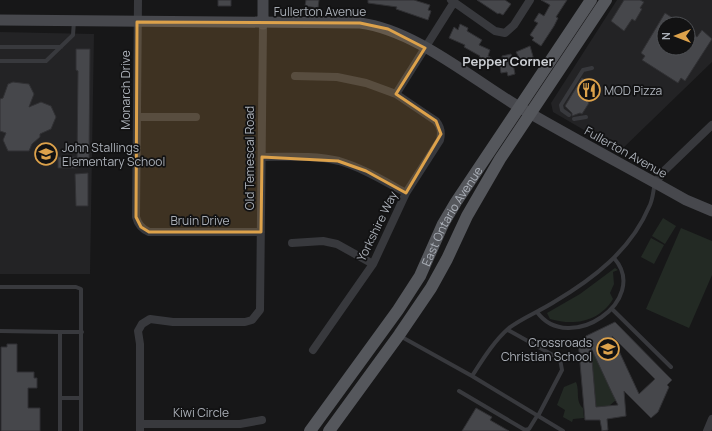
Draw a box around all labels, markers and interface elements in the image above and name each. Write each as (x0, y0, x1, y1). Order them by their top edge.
street label: Fullerton Avenue (274, 3, 366, 20)
north arrow (656, 16, 696, 56)
text: N (658, 32, 673, 40)
street label: Monarch Drive (117, 50, 134, 130)
district label: Pepper Corner (462, 52, 554, 70)
restaurant icon: MOD Pizza (576, 77, 602, 103)
place label: MOD Pizza (604, 82, 662, 99)
street label: Old Temescal Road (241, 106, 258, 210)
street label: Fullerton Avenue (581, 122, 671, 182)
place label: John Stallings Elementary School (62, 139, 165, 170)
school or university icon: John Stallings Elementary School (33, 141, 59, 167)
street label: East Ontario Avenue (417, 163, 486, 269)
street label: Yorkshire Way (353, 187, 402, 264)
street label: Bruin Drive (170, 212, 230, 229)
place label: Crossroads Christian School (501, 334, 592, 365)
school or university icon: Crossroads Christian School (595, 336, 621, 362)
street label: Kiwi Circle (173, 404, 229, 421)

